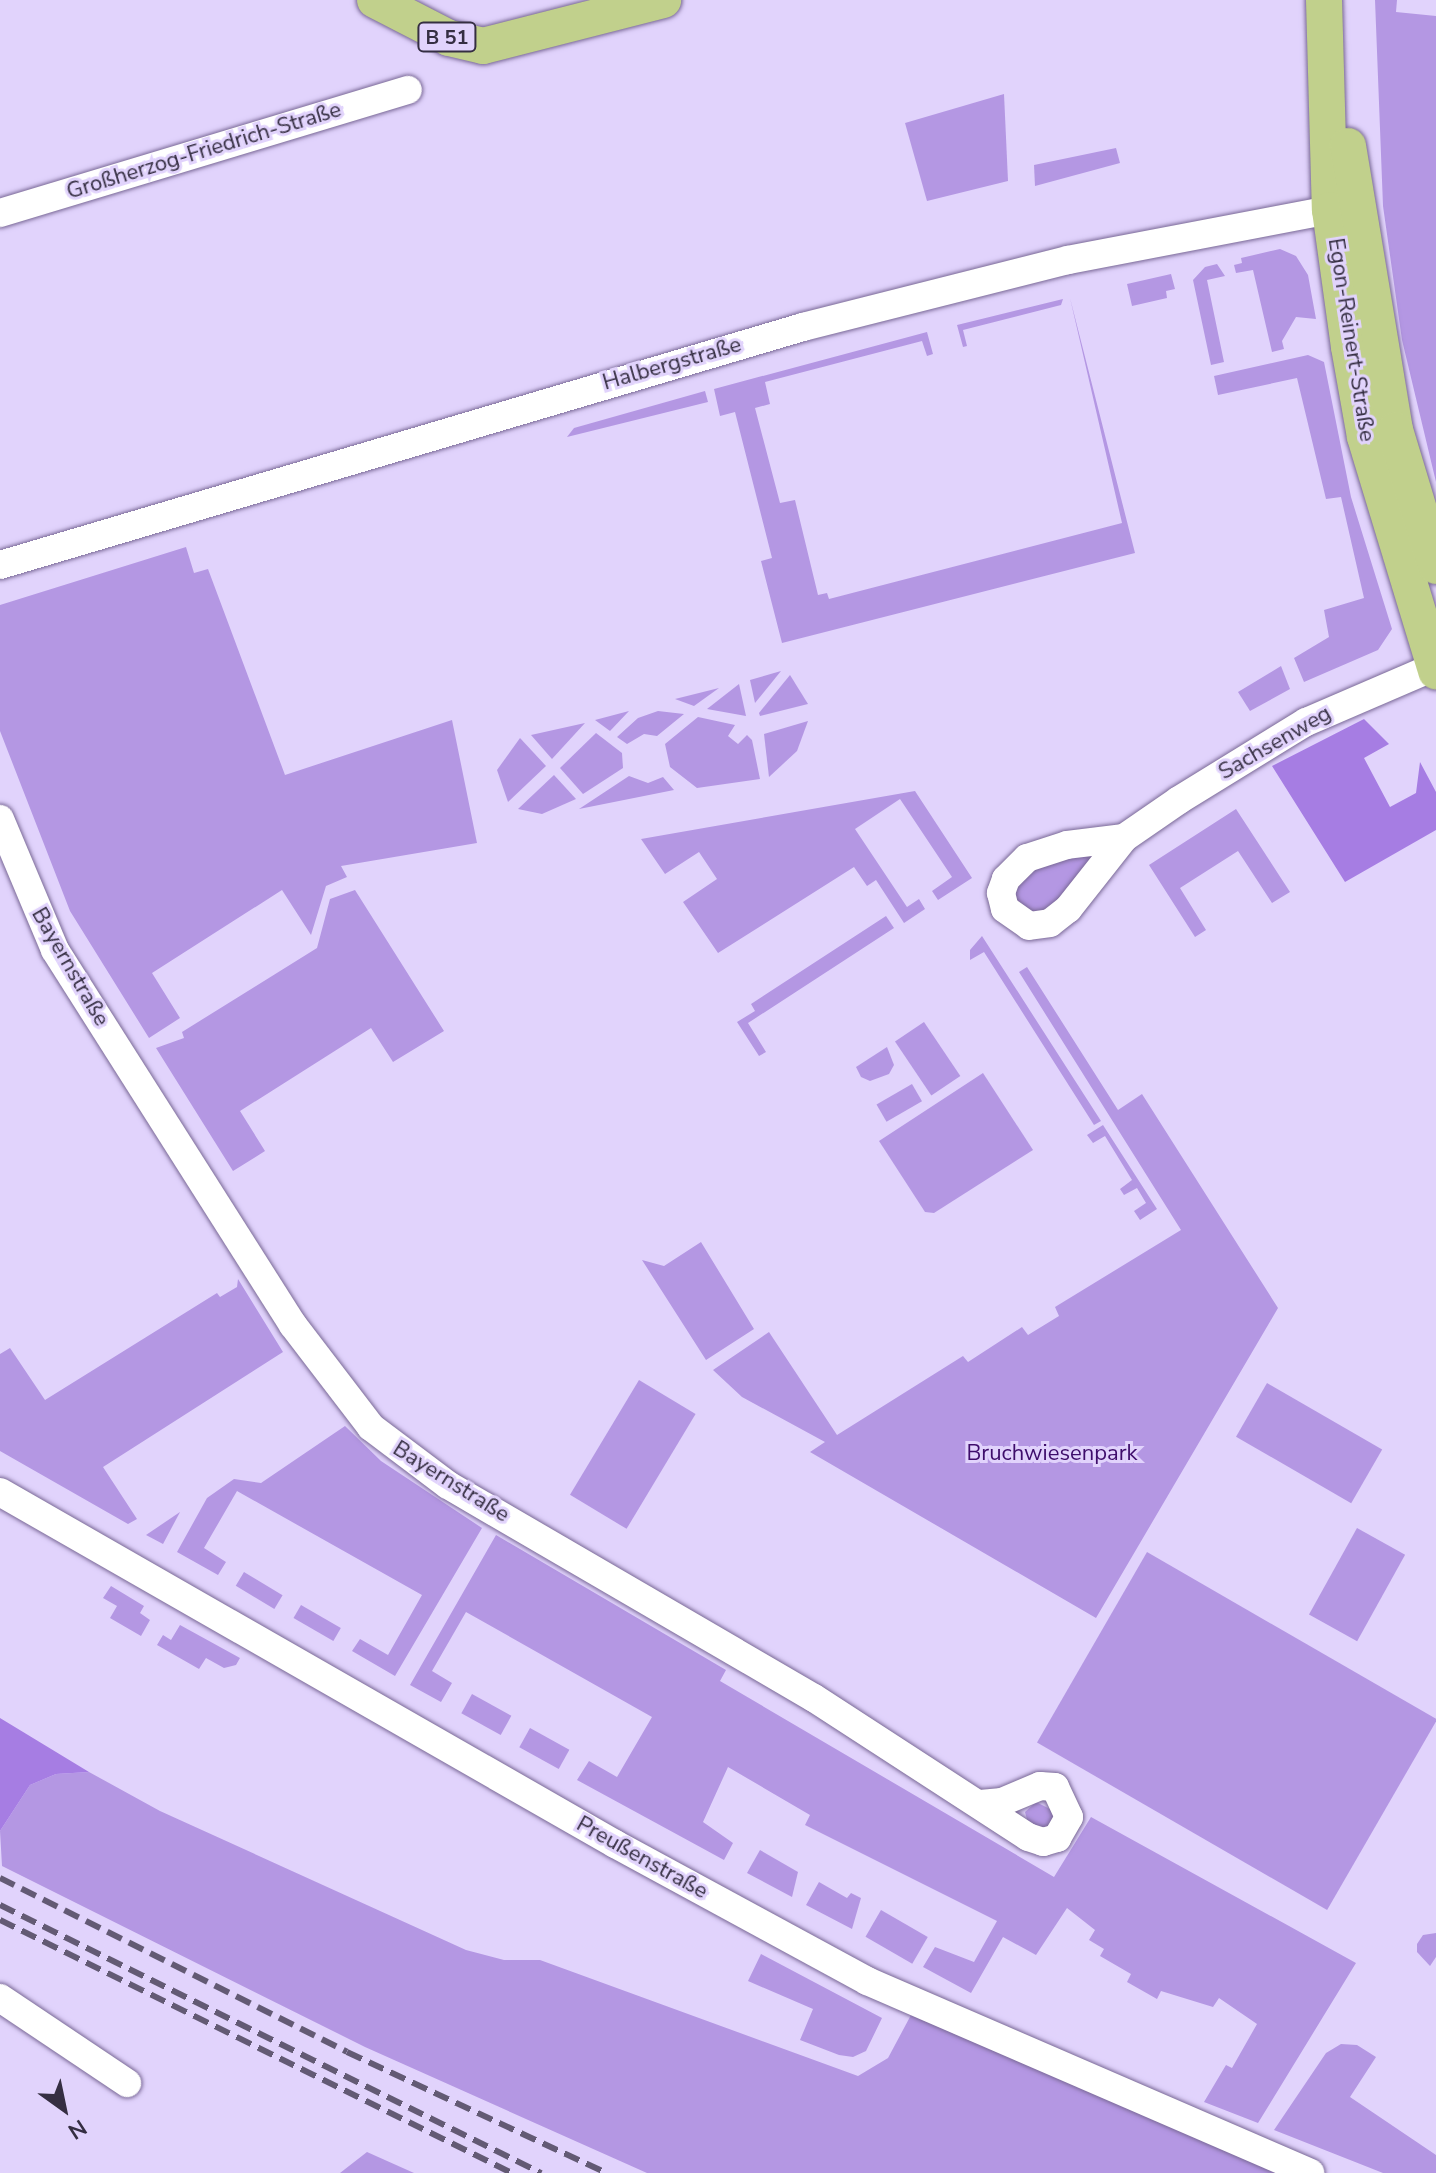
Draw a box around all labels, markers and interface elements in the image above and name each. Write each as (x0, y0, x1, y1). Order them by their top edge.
road number: B 51 (417, 21, 477, 53)
street label: Großherzog-Friedrich-Straße (64, 97, 344, 205)
street label: Egon-Reinert-Straße (1322, 236, 1380, 444)
street label: Halbergstraße (600, 332, 744, 396)
street label: Sachsenweg (1214, 700, 1336, 786)
street label: Bayernstraße (25, 903, 115, 1031)
street label: Bayernstraße (388, 1436, 514, 1528)
park label: Bruchwiesenpark (966, 1441, 1138, 1467)
street label: Preußenstraße (572, 1811, 712, 1905)
north arrow (24, 2069, 104, 2149)
text: N (62, 2112, 92, 2146)

